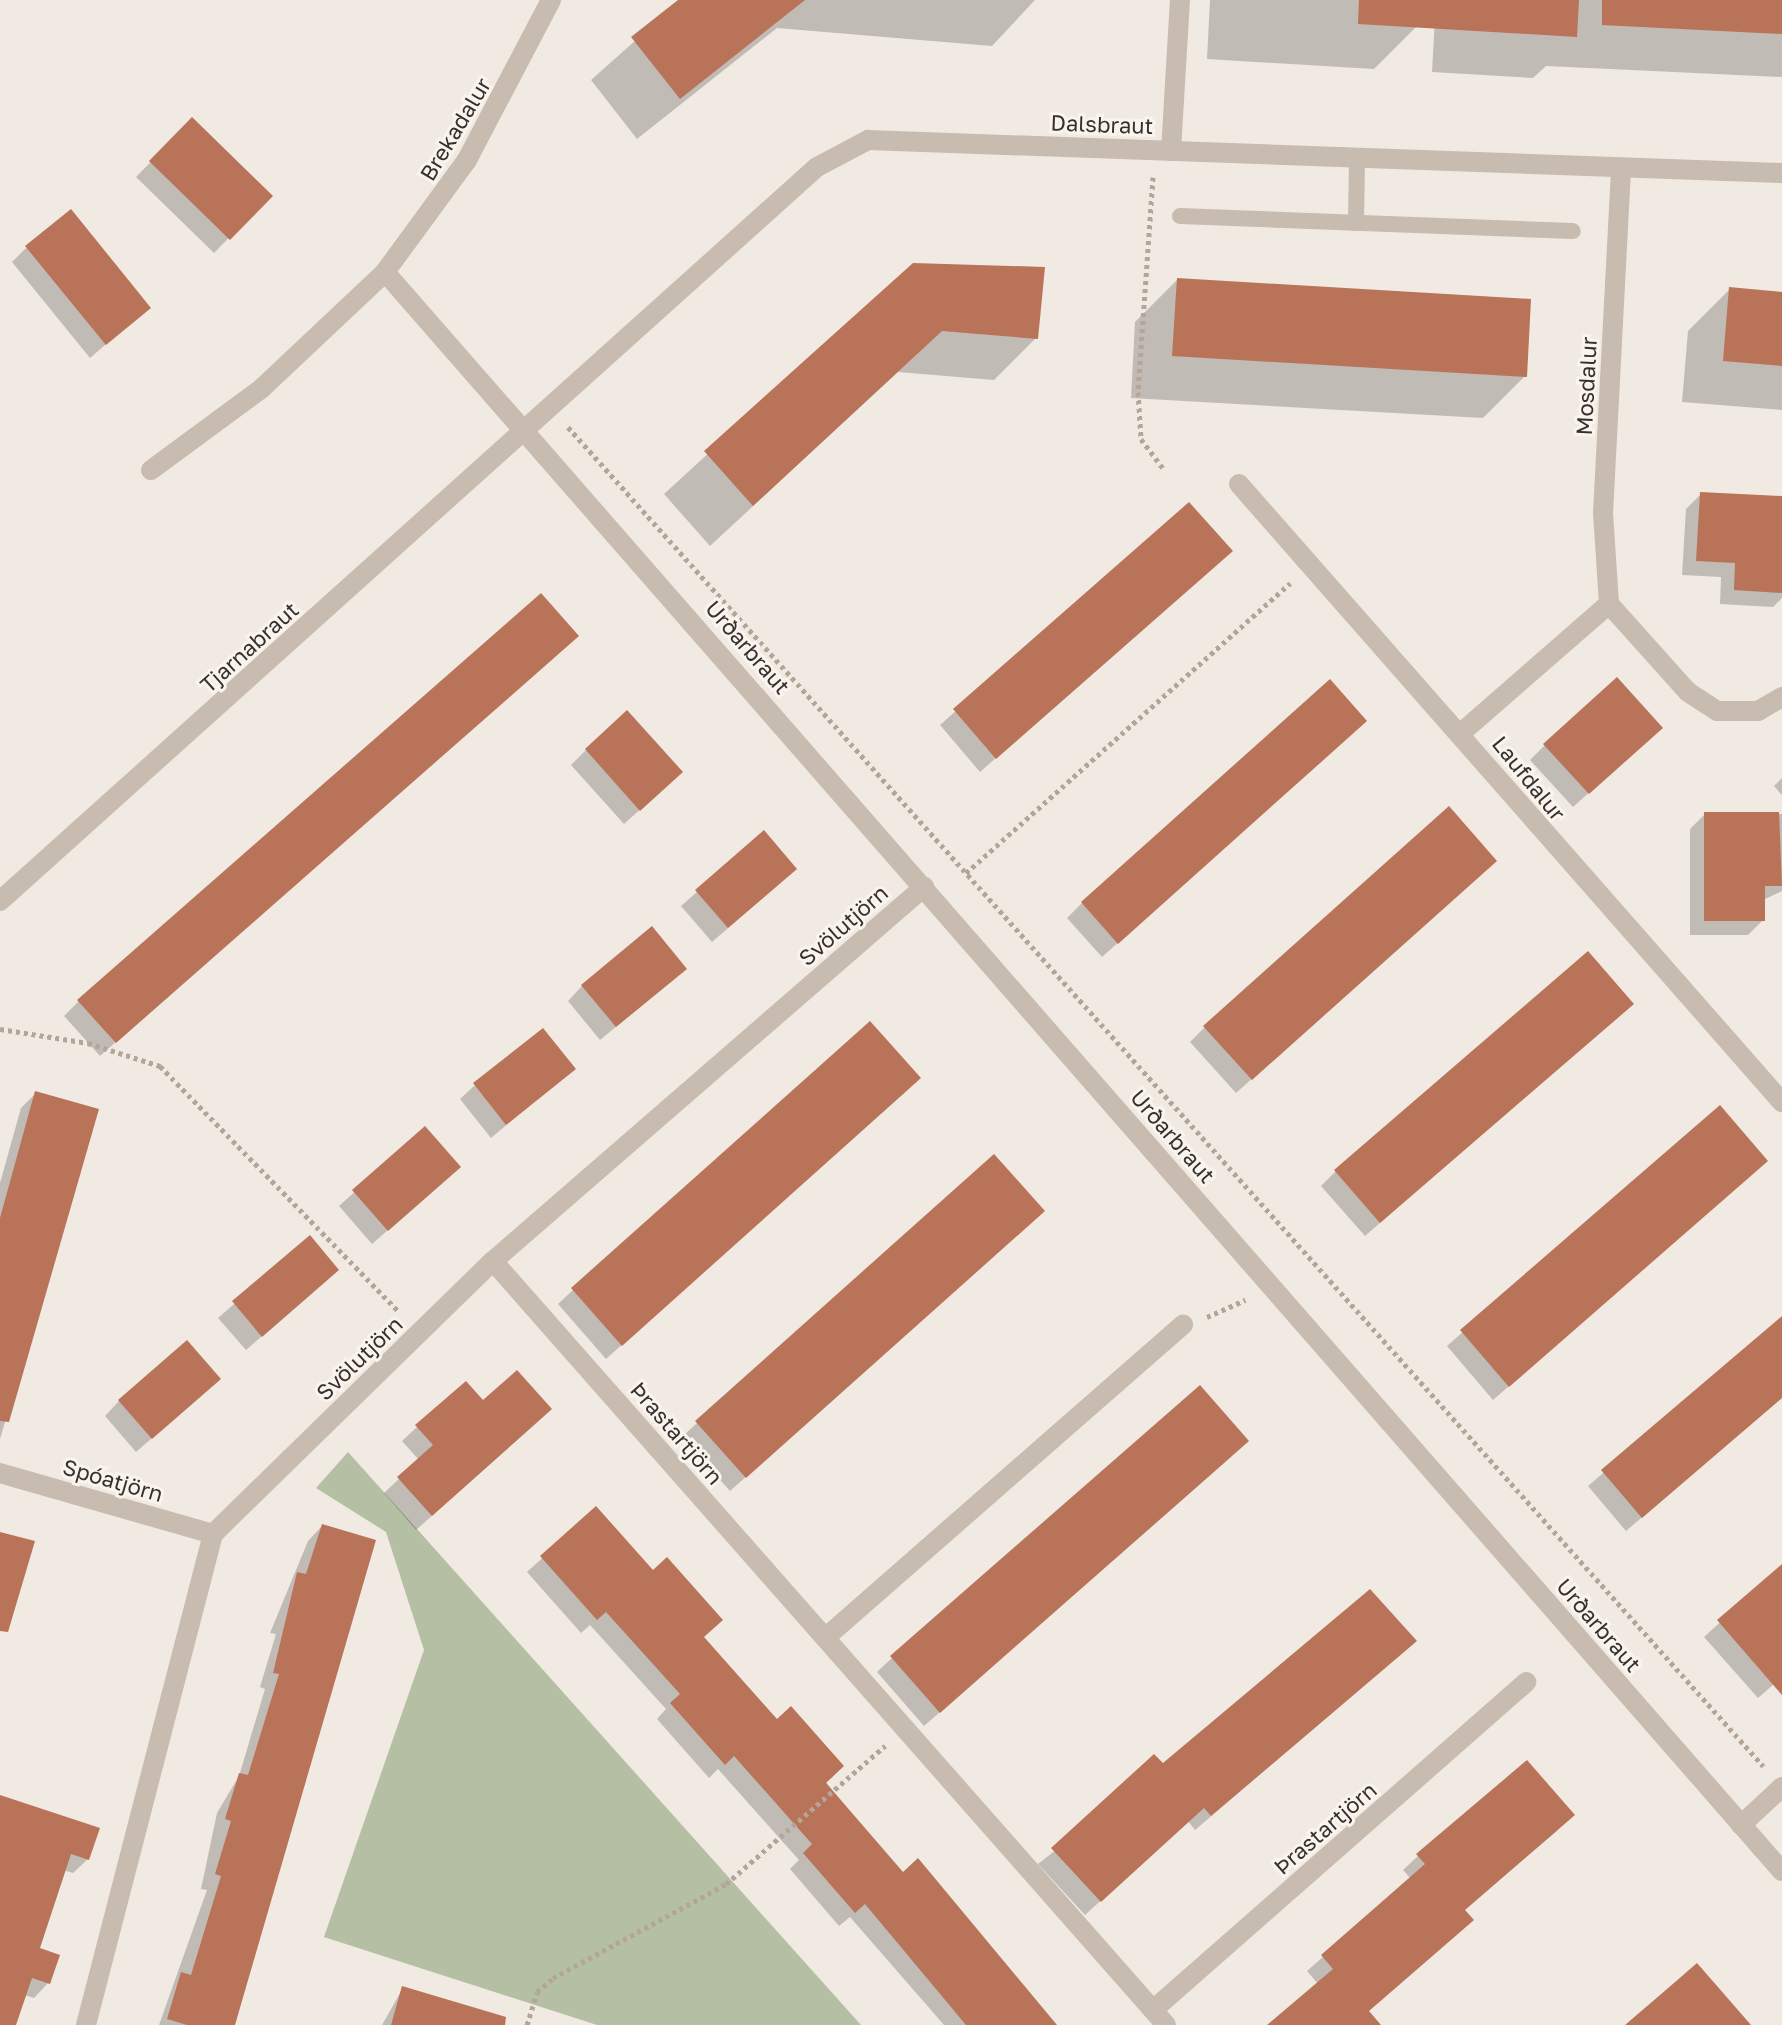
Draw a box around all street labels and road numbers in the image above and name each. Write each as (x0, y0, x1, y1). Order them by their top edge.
street label: Brekadalur (414, 73, 496, 185)
street label: Dalsbraut (1050, 109, 1154, 139)
street label: Mosdalur (1570, 336, 1602, 436)
street label: Urðarbraut (700, 595, 796, 699)
street label: Tjarnabraut (194, 596, 304, 698)
street label: Laufdalur (1487, 730, 1571, 826)
street label: Svölutjörn (793, 879, 893, 971)
street label: Urðarbraut (1125, 1084, 1221, 1188)
street label: Svölutjörn (311, 1311, 407, 1405)
street label: Þrastartjörn (625, 1376, 729, 1490)
street label: Spóatjörn (60, 1453, 166, 1507)
street label: Urðarbraut (1551, 1573, 1647, 1677)
street label: Þrastartjörn (1268, 1776, 1382, 1880)

